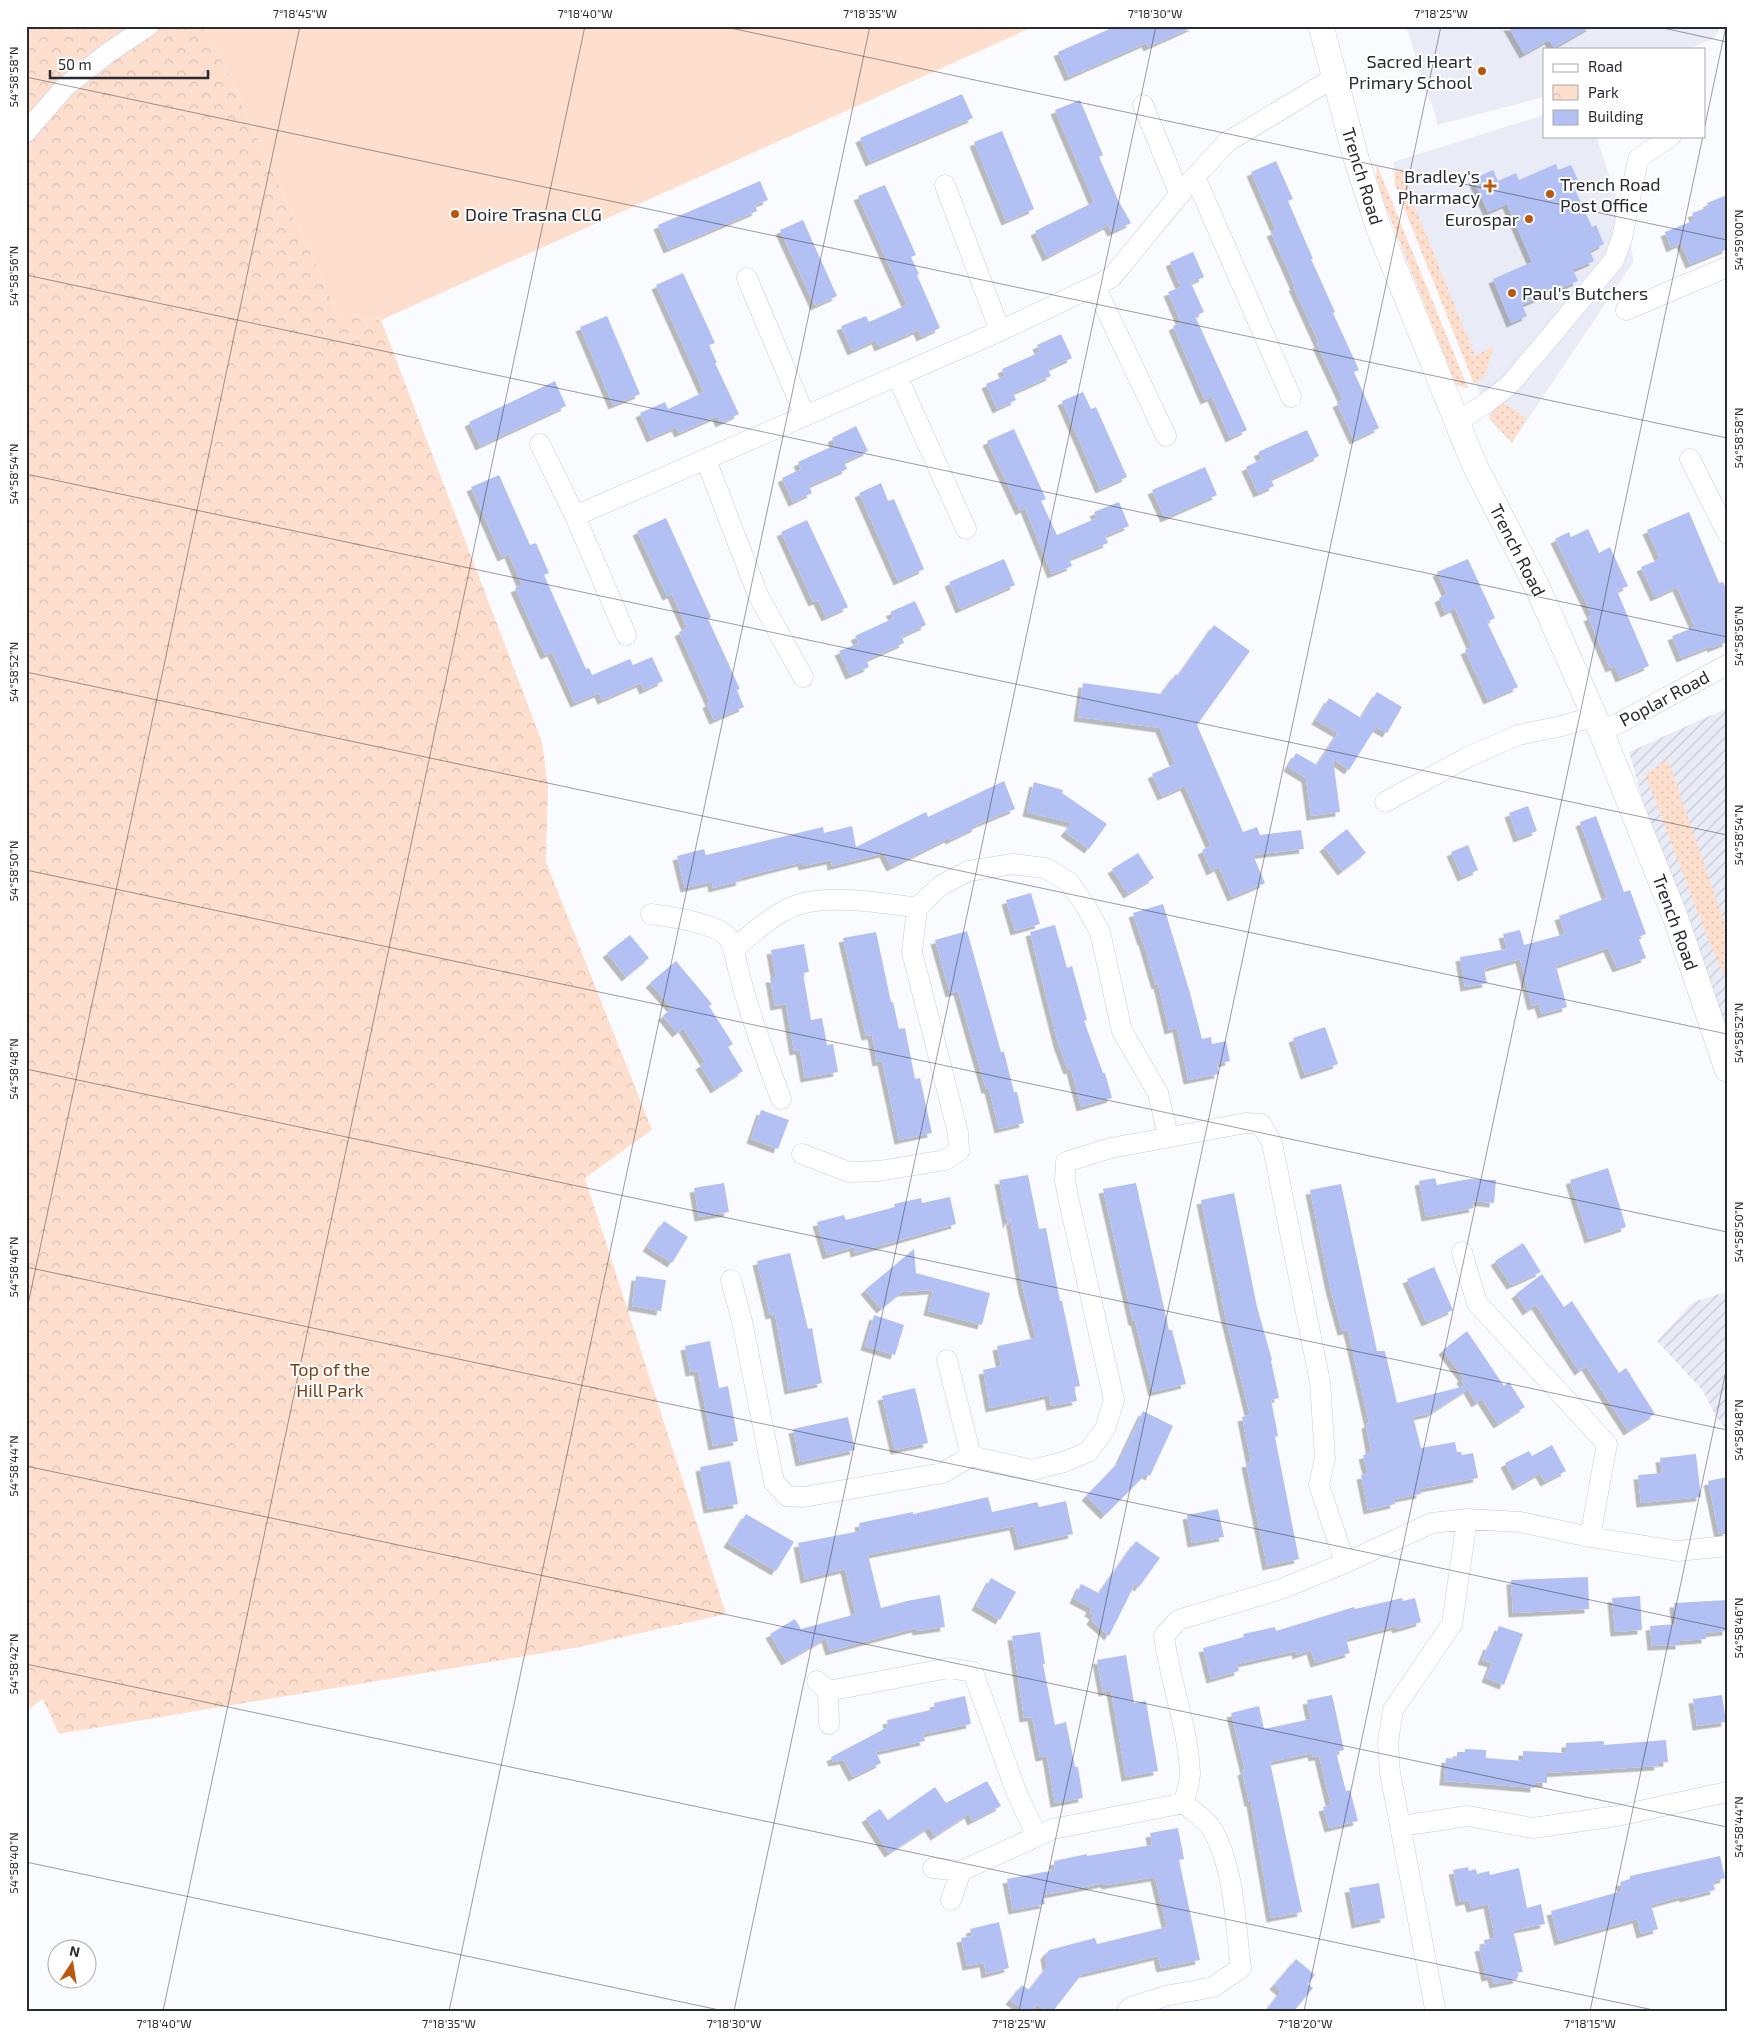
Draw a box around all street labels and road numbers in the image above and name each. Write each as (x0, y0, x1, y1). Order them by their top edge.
street label: Trench Road (1338, 125, 1388, 227)
street label: Trench Road (1485, 500, 1551, 600)
street label: Poplar Road (1615, 665, 1713, 731)
street label: Trench Road (1648, 871, 1704, 973)

